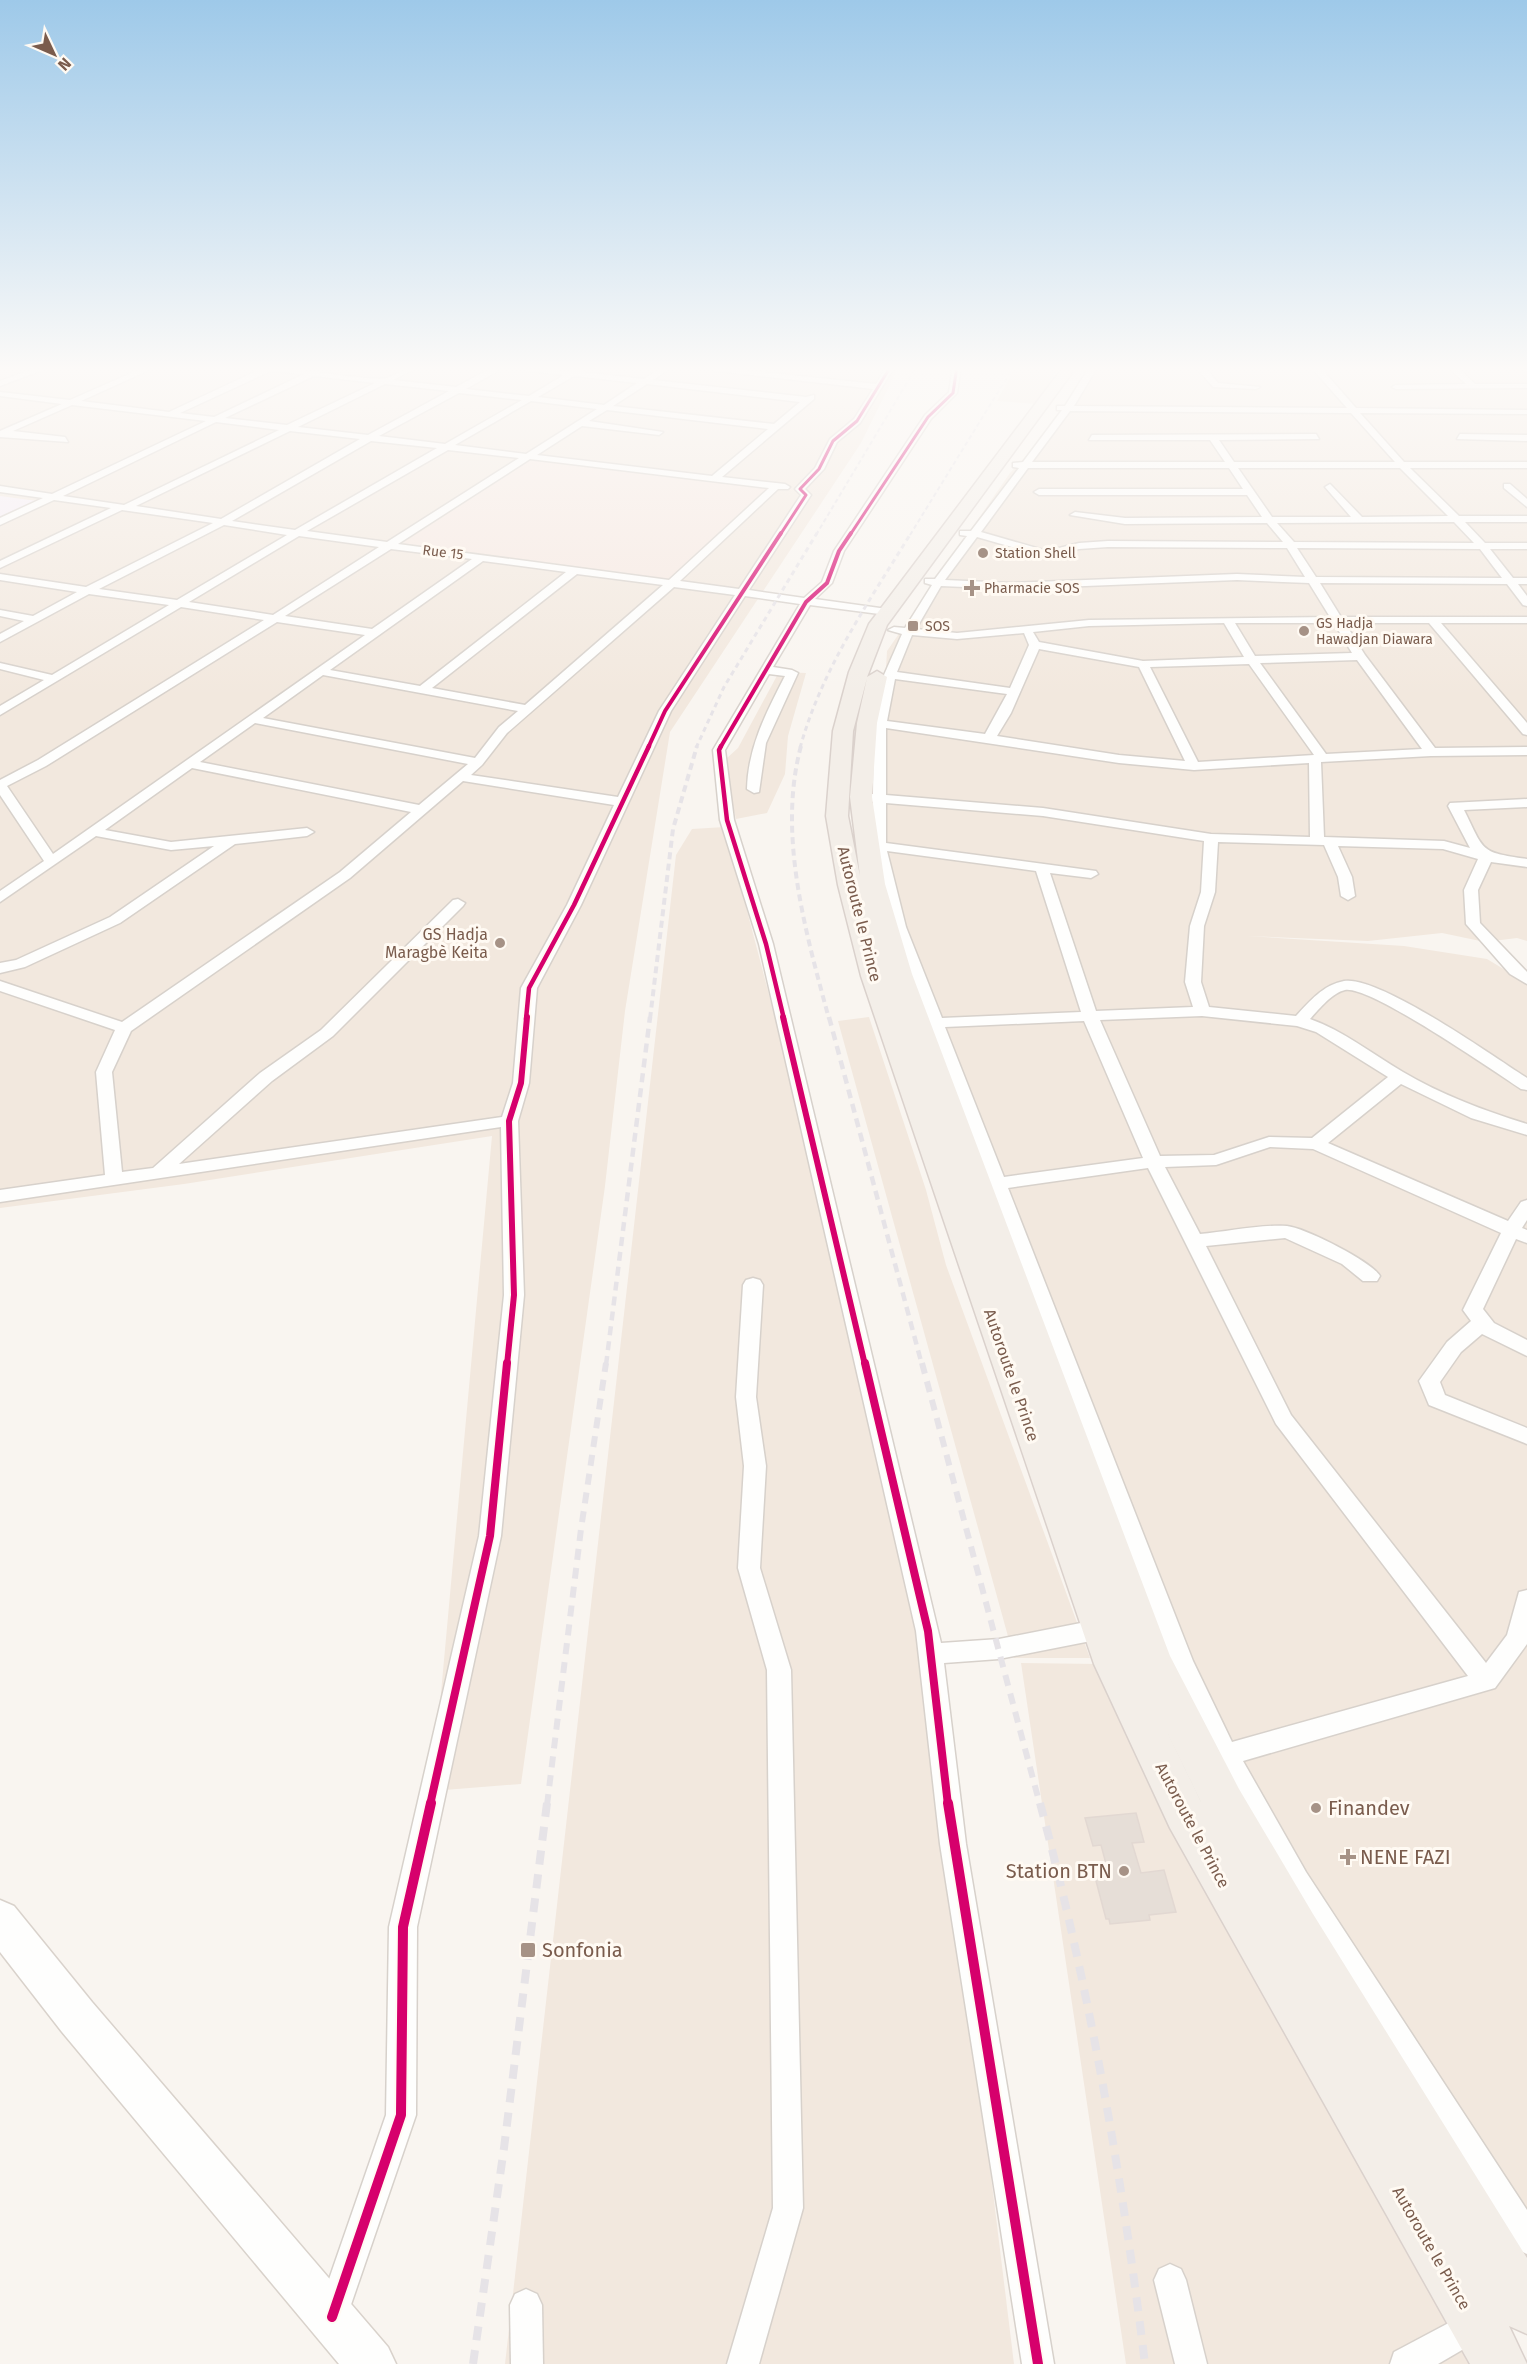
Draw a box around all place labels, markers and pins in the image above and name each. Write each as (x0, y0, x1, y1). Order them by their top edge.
place label: Station Shell (995, 545, 1076, 562)
marker: Station Shell (976, 546, 990, 560)
place label: Pharmacie SOS (984, 580, 1080, 597)
marker: Pharmacie SOS (965, 581, 979, 595)
place label: GS Hadja Hawadjan Diawara (1316, 615, 1433, 648)
place label: SOS (925, 618, 950, 635)
marker: SOS (906, 619, 920, 633)
marker: GS Hadja Hawadjan Diawara (1297, 624, 1311, 638)
place label: GS Hadja Maragbè Keita (385, 925, 488, 962)
marker: GS Hadja Maragbè Keita (493, 936, 507, 950)
place label: Finandev (1328, 1796, 1410, 1820)
marker: Finandev (1309, 1801, 1323, 1815)
place label: NENE FAZI (1360, 1845, 1451, 1869)
marker: NENE FAZI (1341, 1850, 1355, 1864)
place label: Station BTN (1006, 1859, 1112, 1883)
marker: Station BTN (1117, 1864, 1131, 1878)
place label: Sonfonia (542, 1938, 623, 1962)
marker: Sonfonia (519, 1941, 537, 1959)

